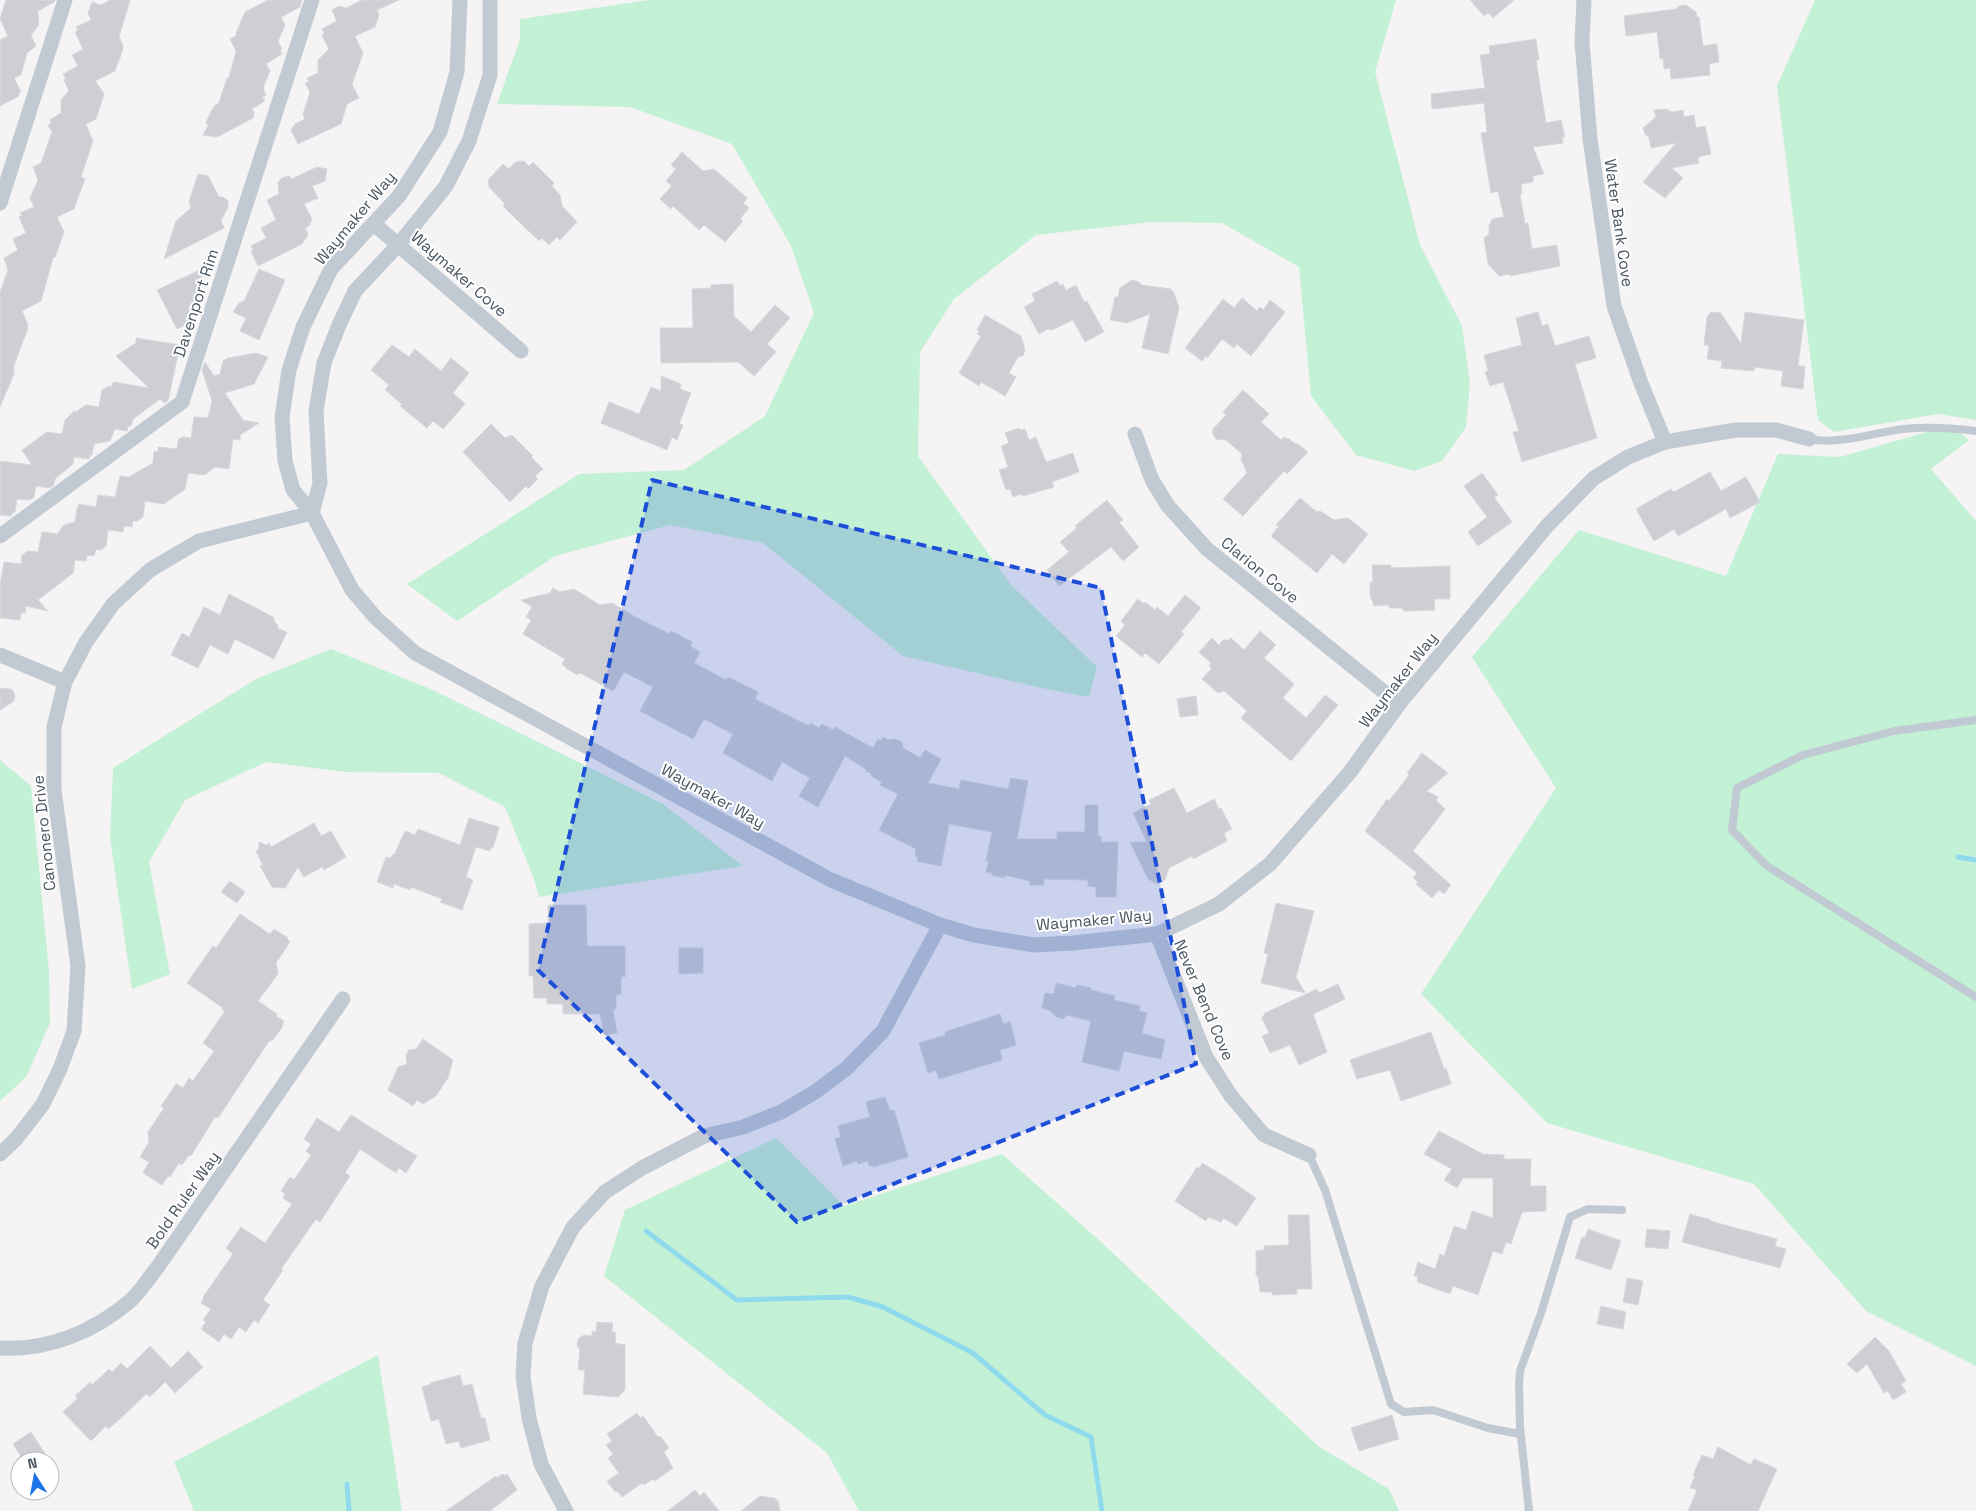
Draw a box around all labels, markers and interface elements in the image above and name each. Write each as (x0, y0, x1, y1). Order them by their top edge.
street label: Water Bank Cove (1600, 158, 1638, 288)
street label: Waymaker Way (310, 167, 400, 269)
street label: Waymaker Cove (406, 226, 512, 322)
street label: Davenport Rim (169, 246, 223, 360)
street label: Clarion Cove (1217, 532, 1303, 608)
street label: Waymaker Way (1354, 628, 1442, 732)
street label: Waymaker Way (657, 759, 769, 833)
street label: Canonero Drive (27, 774, 61, 892)
street label: Waymaker Way (1035, 904, 1153, 936)
street label: Never Bend Cove (1169, 936, 1239, 1064)
street label: Bold Ruler Way (141, 1147, 225, 1253)
north arrow (10, 1451, 60, 1501)
text: N (26, 1454, 39, 1473)

